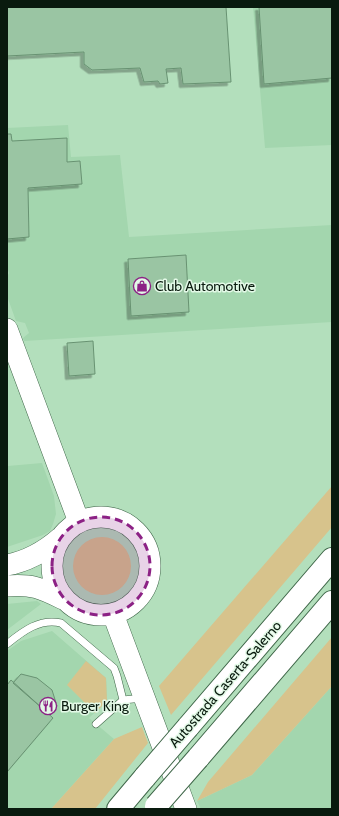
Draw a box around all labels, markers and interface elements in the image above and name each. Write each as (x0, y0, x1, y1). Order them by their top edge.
shop icon: Club Automotive (132, 276, 152, 296)
place label: Club Automotive (155, 277, 255, 295)
street label: Autostrada Caserta-Salerno (165, 617, 285, 751)
restaurant icon: Burger King (38, 696, 58, 716)
place label: Burger King (61, 697, 130, 715)

